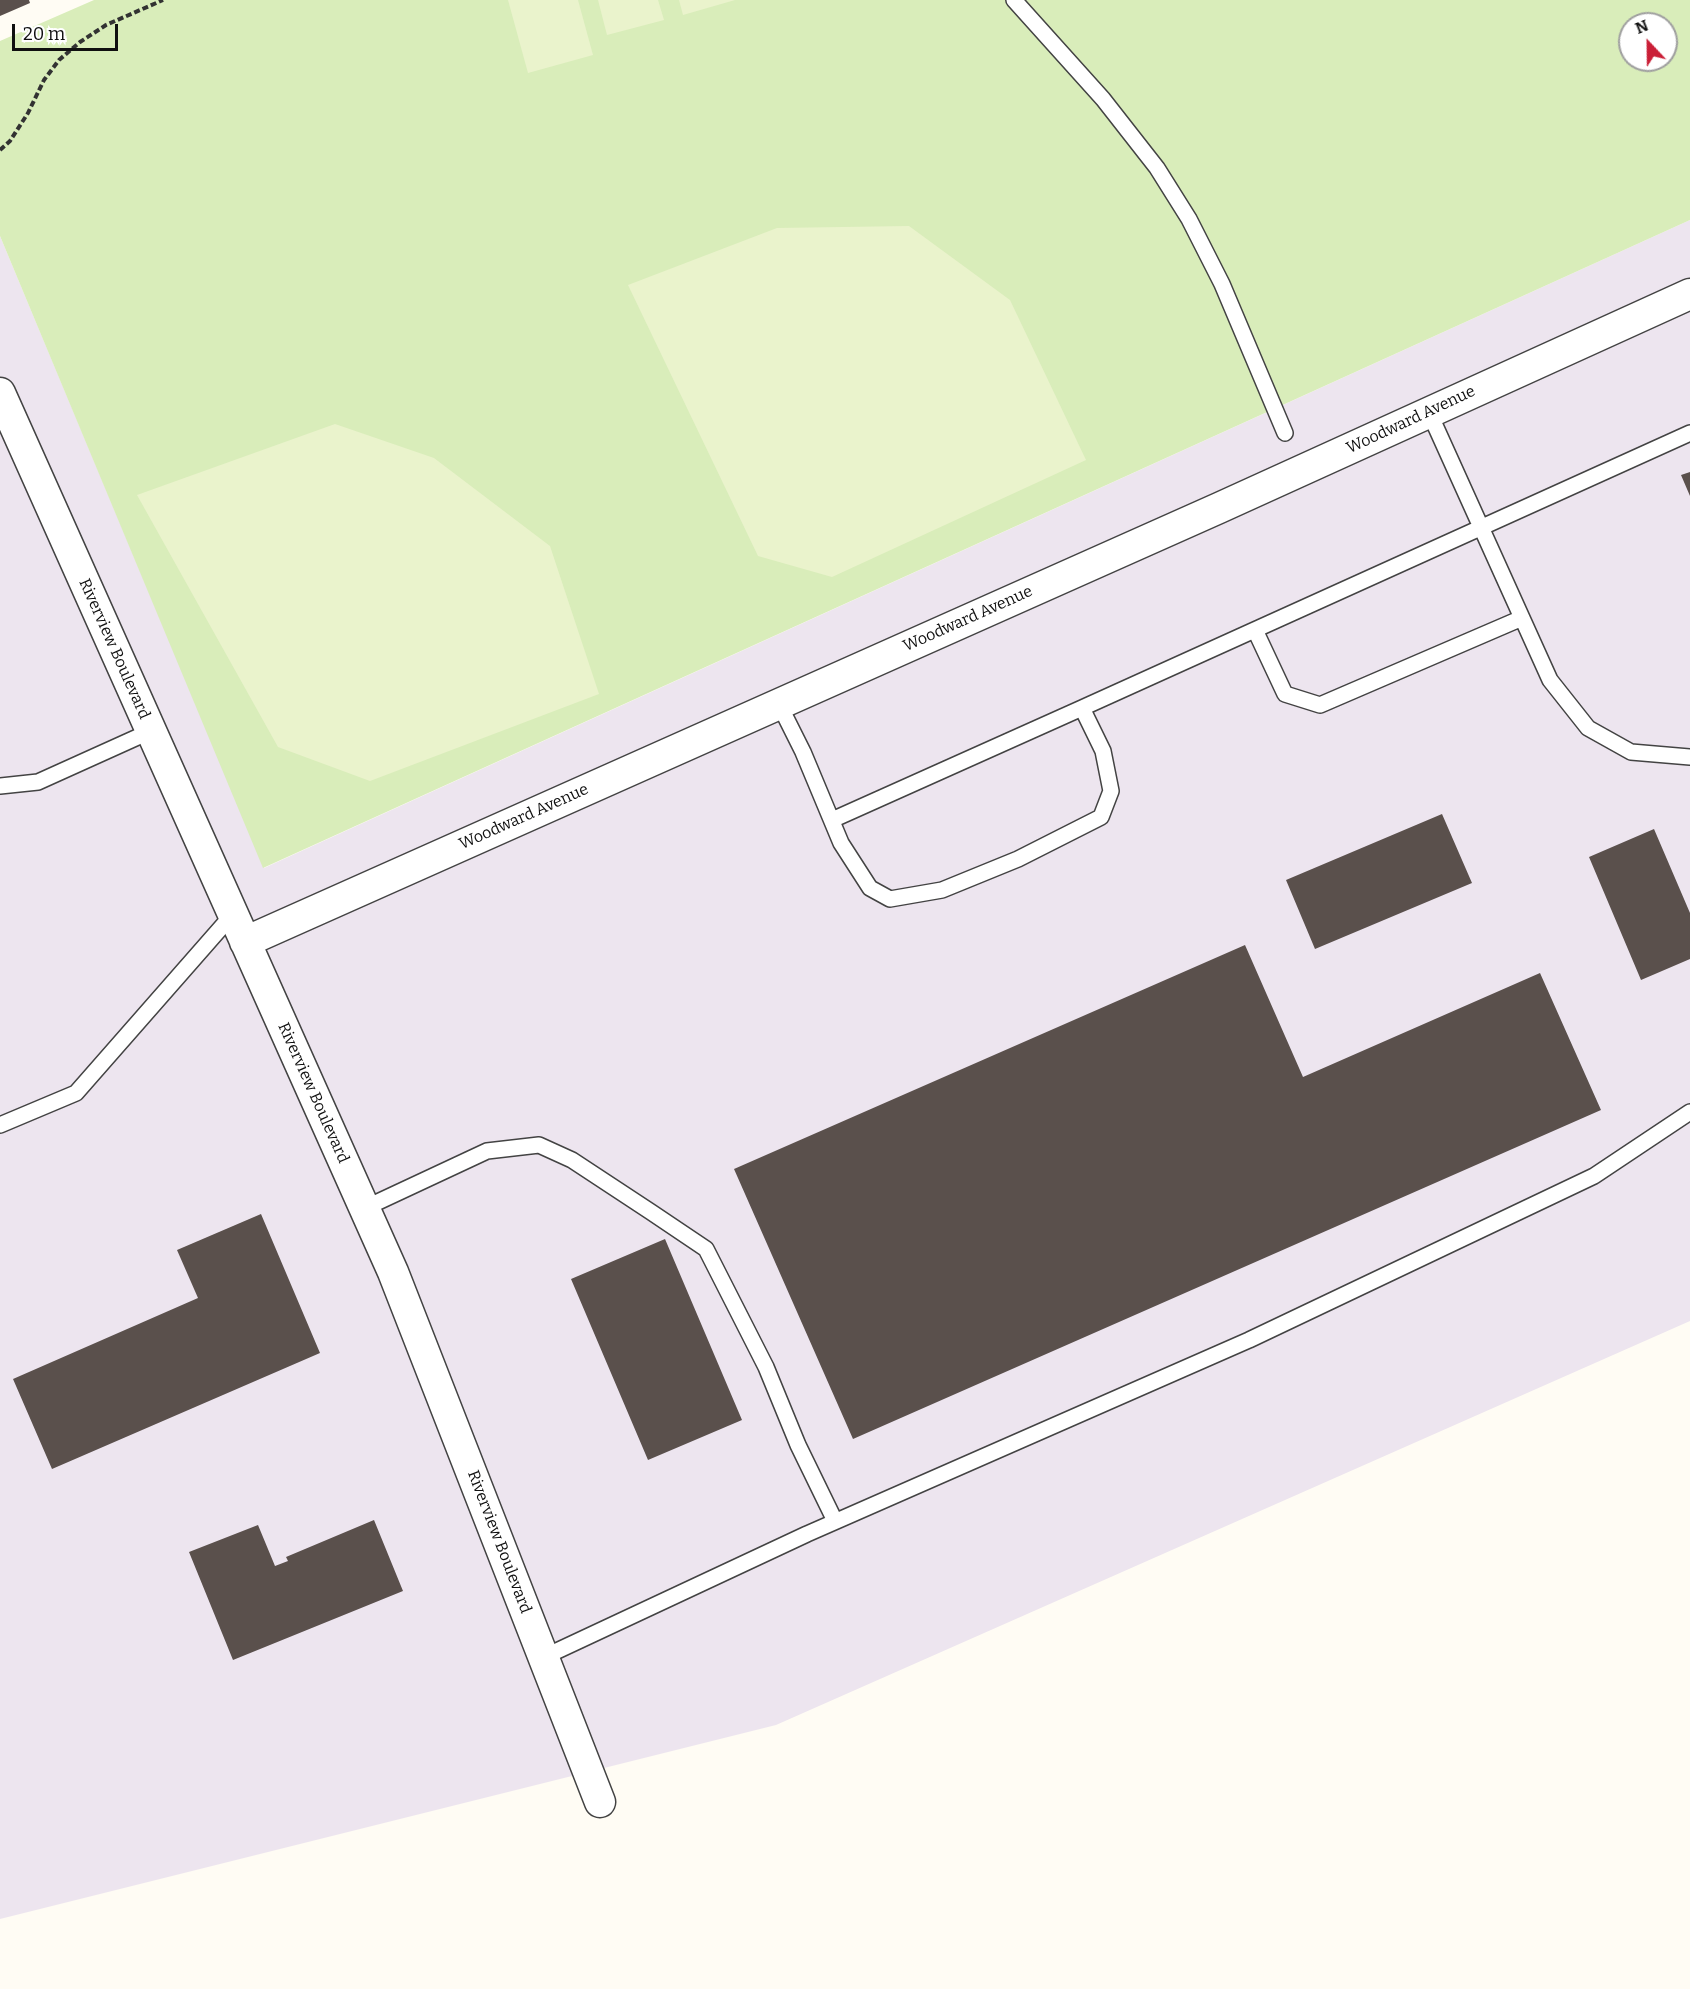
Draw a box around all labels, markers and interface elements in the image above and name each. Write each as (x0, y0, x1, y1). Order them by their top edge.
scale bar (15, 12, 122, 50)
north arrow (1618, 12, 1678, 72)
text: N (1633, 16, 1651, 38)
text: 20 m (23, 23, 65, 45)
street label: Woodward Avenue (1344, 382, 1478, 458)
street label: Riverview Boulevard (74, 576, 154, 722)
street label: Woodward Avenue (900, 582, 1036, 656)
street label: Woodward Avenue (456, 780, 592, 854)
street label: Riverview Boulevard (273, 1020, 353, 1166)
street label: Riverview Boulevard (463, 1468, 535, 1616)

